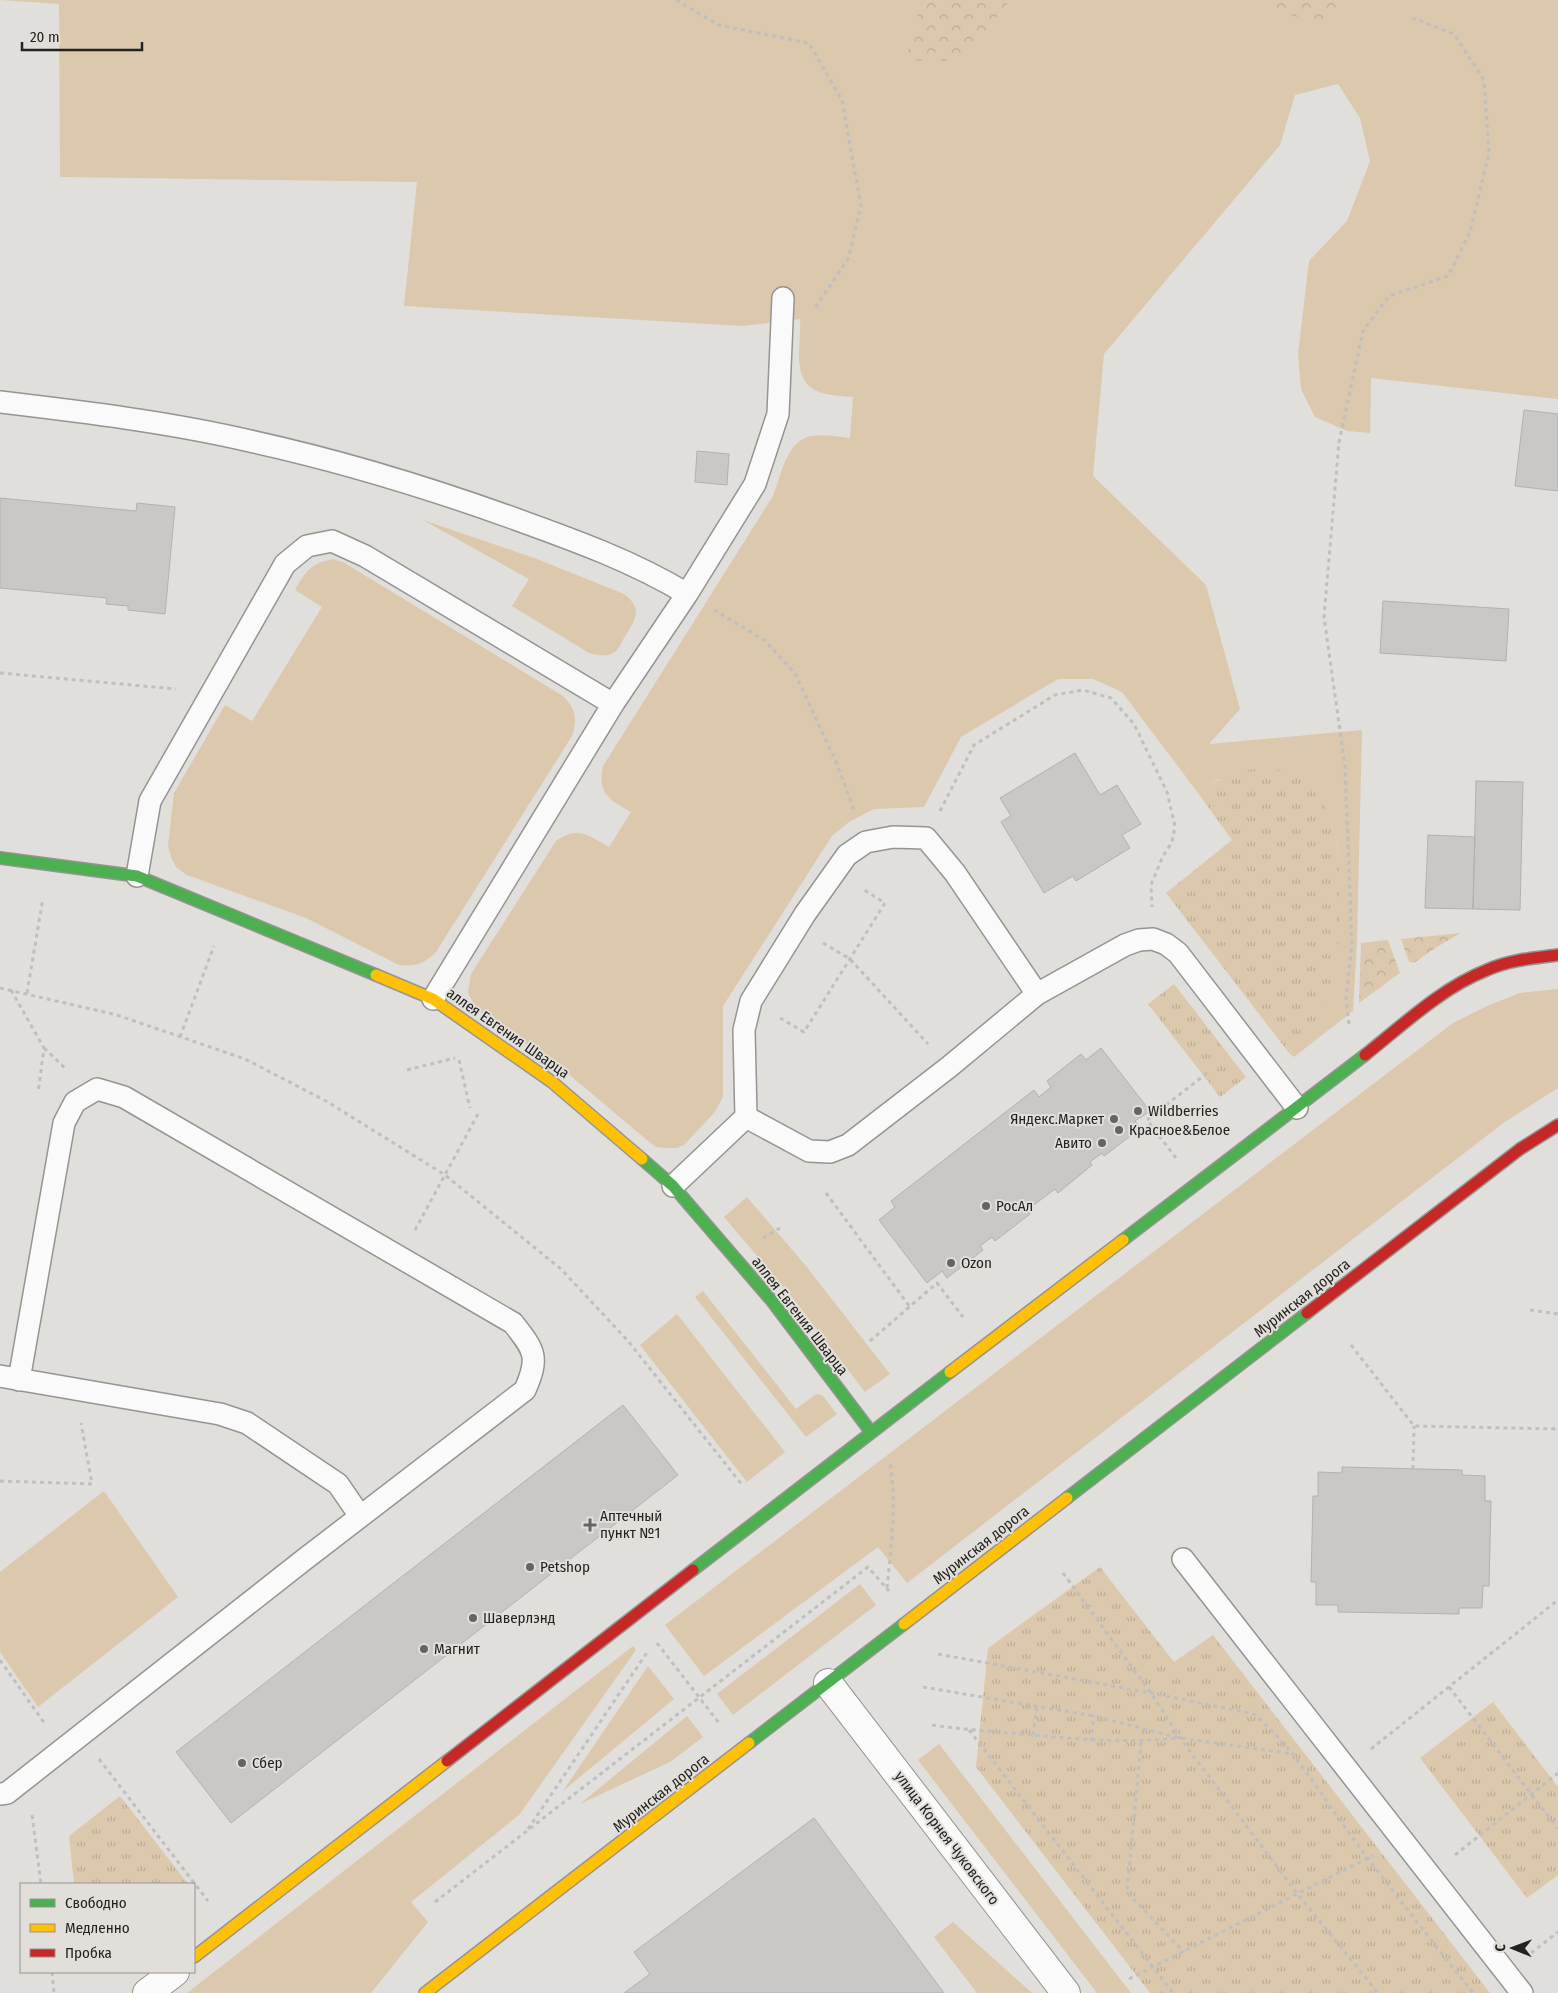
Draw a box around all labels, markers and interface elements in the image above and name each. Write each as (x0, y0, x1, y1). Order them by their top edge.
scale bar (22, 20, 142, 52)
text: 20 m (30, 28, 60, 46)
street label: аллея Евгения Шварца (443, 984, 573, 1082)
place label: Wildberries (1148, 1102, 1218, 1120)
marker: Wildberries (1132, 1105, 1144, 1117)
place label: Яндекс.Маркет (1010, 1110, 1105, 1128)
marker: Яндекс.Маркет (1108, 1113, 1120, 1125)
place label: Красное&Белое (1129, 1121, 1230, 1139)
marker: Красное&Белое (1113, 1124, 1125, 1136)
place label: Авито (1055, 1134, 1092, 1152)
marker: Авито (1096, 1137, 1108, 1149)
place label: РосАл (996, 1197, 1033, 1215)
marker: РосАл (980, 1200, 992, 1212)
street label: аллея Евгения Шварца (748, 1253, 852, 1379)
place label: Ozon (961, 1254, 992, 1272)
street label: Муринская дорога (1250, 1255, 1354, 1341)
marker: Ozon (945, 1257, 957, 1269)
street label: Муринская дорога (929, 1502, 1033, 1588)
place label: Аптечный пункт №1 (600, 1507, 662, 1542)
marker: Аптечный пункт №1 (584, 1519, 596, 1531)
place label: Petshop (540, 1558, 590, 1576)
marker: Petshop (524, 1561, 536, 1573)
place label: Шаверлэнд (483, 1609, 555, 1627)
marker: Шаверлэнд (467, 1612, 479, 1624)
place label: Магнит (434, 1640, 481, 1658)
marker: Магнит (418, 1643, 430, 1655)
street label: Муринская дорога (609, 1750, 713, 1836)
place label: Сбер (252, 1754, 283, 1772)
marker: Сбер (236, 1757, 248, 1769)
street label: улица Корнея Чуковского (891, 1768, 1003, 1908)
legend (20, 1883, 195, 1973)
text: Свободно (65, 1894, 127, 1912)
text: Медленно (65, 1919, 130, 1937)
north arrow (1488, 1923, 1538, 1973)
text: С (1492, 1943, 1509, 1952)
text: Пробка (65, 1944, 112, 1962)

